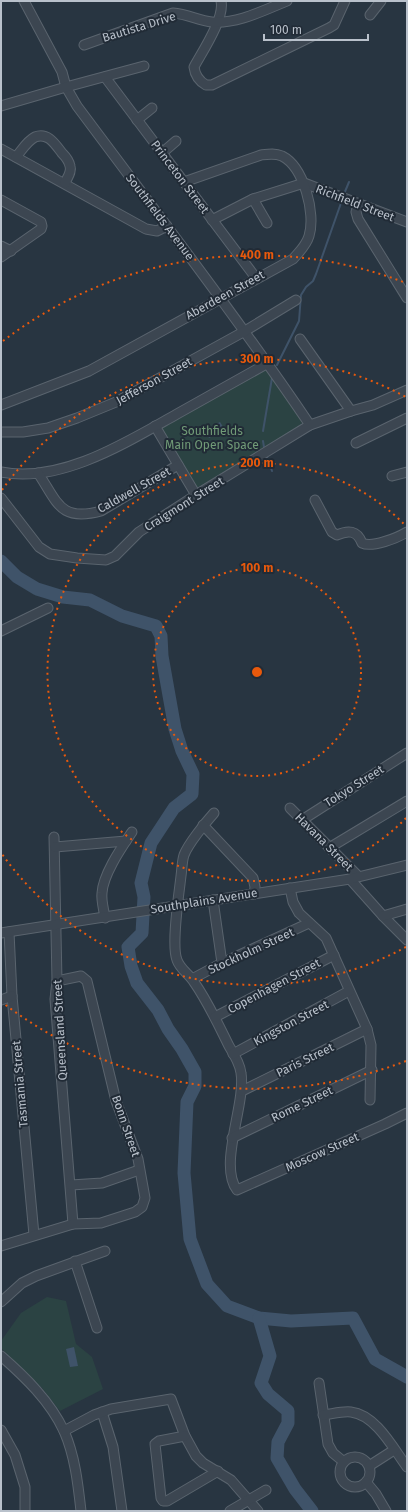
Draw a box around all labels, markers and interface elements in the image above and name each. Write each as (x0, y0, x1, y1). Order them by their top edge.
street label: Bautista Drive (101, 9, 177, 45)
scale bar (264, 16, 368, 42)
text: 100 m (270, 23, 302, 37)
street label: Princeton Street (148, 138, 212, 217)
street label: Southfields Avenue (123, 171, 197, 263)
street label: Richfield Street (314, 182, 397, 225)
text: 400 m (240, 248, 274, 262)
street label: Aberdeen Street (183, 267, 267, 322)
text: 300 m (239, 352, 274, 366)
street label: Jefferson Street (114, 354, 195, 408)
park label: Southfields Main Open Space (165, 424, 259, 452)
text: 200 m (240, 456, 274, 470)
street label: Caldwell Street (95, 464, 174, 516)
street label: Craigmont Street (142, 474, 227, 534)
text: 100 m (241, 561, 273, 575)
centre of rings (250, 665, 264, 679)
street label: Tokyo Street (322, 762, 387, 810)
street label: Havana Street (292, 810, 356, 874)
street label: Southplains Avenue (150, 886, 258, 916)
street label: Stockholm Street (206, 925, 297, 977)
street label: Copenhagen Street (225, 955, 323, 1016)
street label: Queensland Street (50, 979, 70, 1081)
street label: Kingston Street (251, 997, 332, 1049)
street label: Tasmania Street (9, 1039, 31, 1128)
street label: Paris Street (274, 1040, 337, 1080)
street label: Rome Street (269, 1083, 336, 1125)
street label: Bonn Street (109, 1093, 143, 1159)
street label: Moscow Street (283, 1129, 361, 1174)

